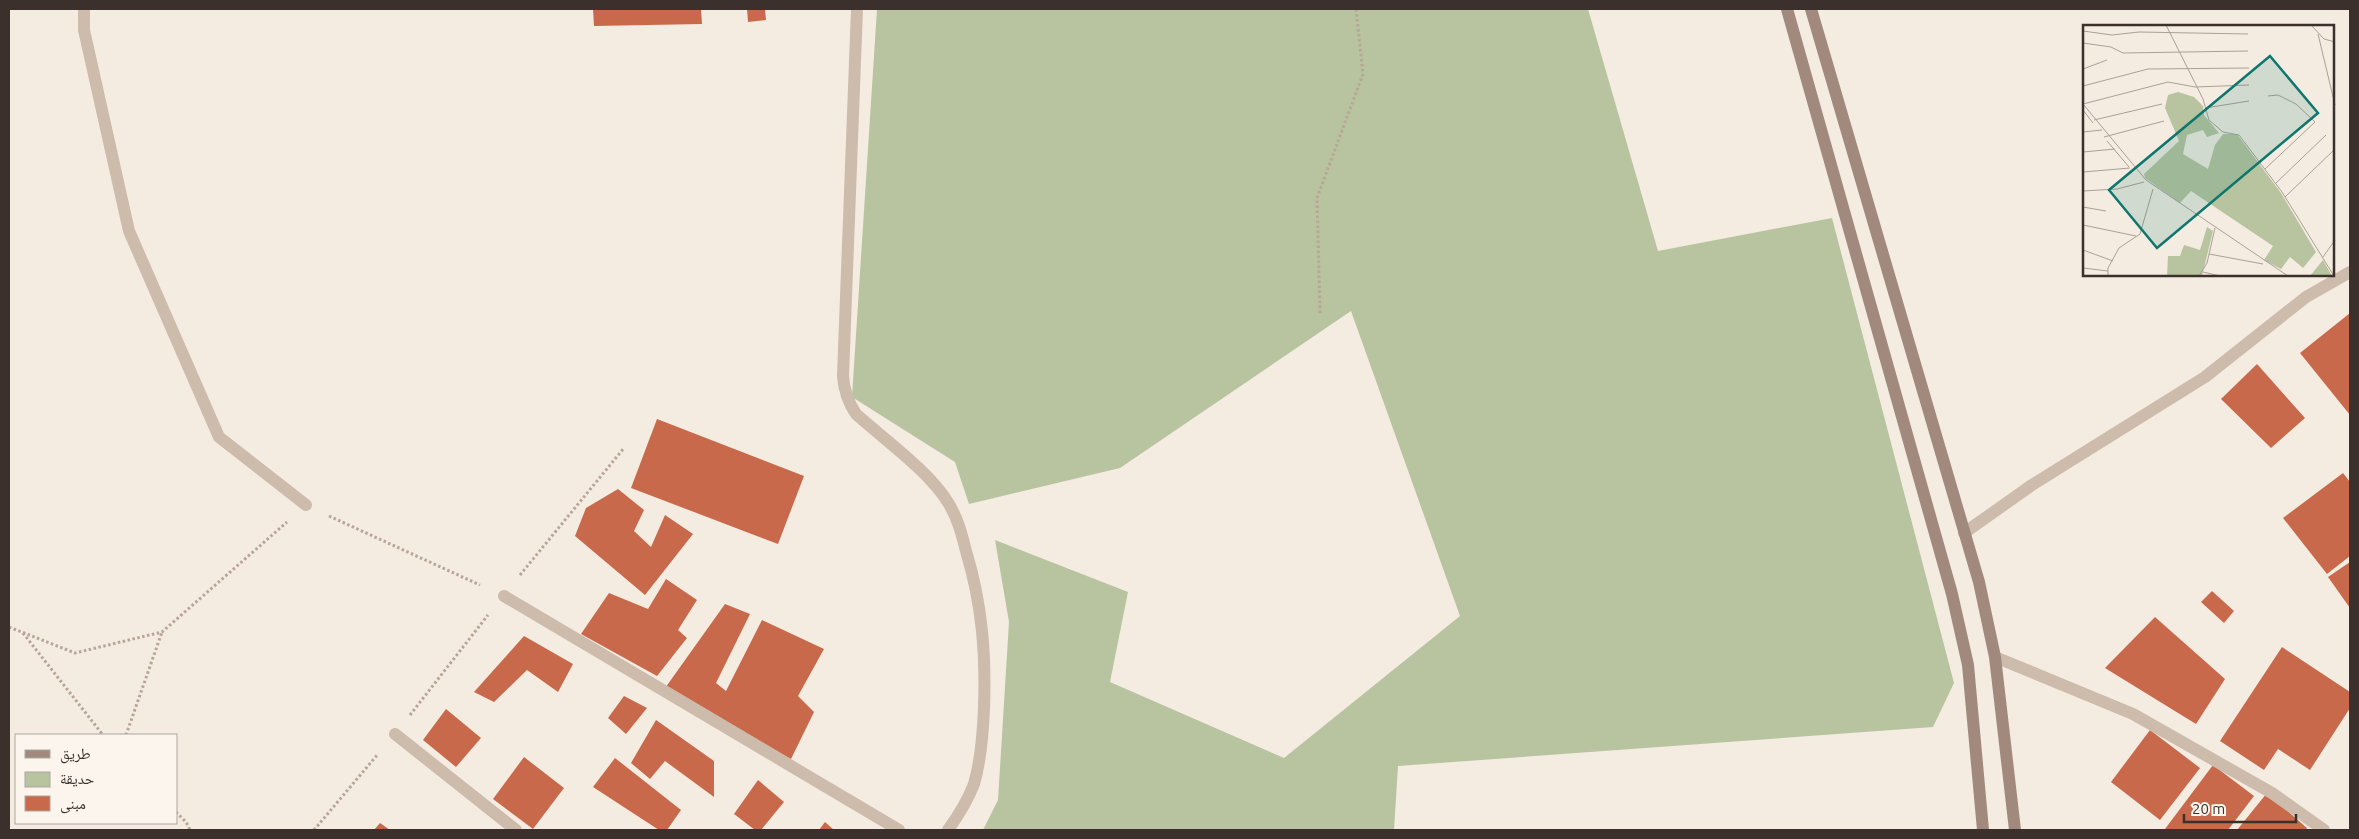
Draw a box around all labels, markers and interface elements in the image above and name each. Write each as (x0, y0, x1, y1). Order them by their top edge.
inset map (2083, 25, 2334, 276)
legend (15, 734, 178, 824)
text: طريق (60, 745, 91, 764)
text: حديقة (60, 770, 95, 787)
scale bar (2184, 792, 2296, 824)
text: مبنى (60, 795, 86, 814)
text: 20 m (2192, 800, 2225, 817)

